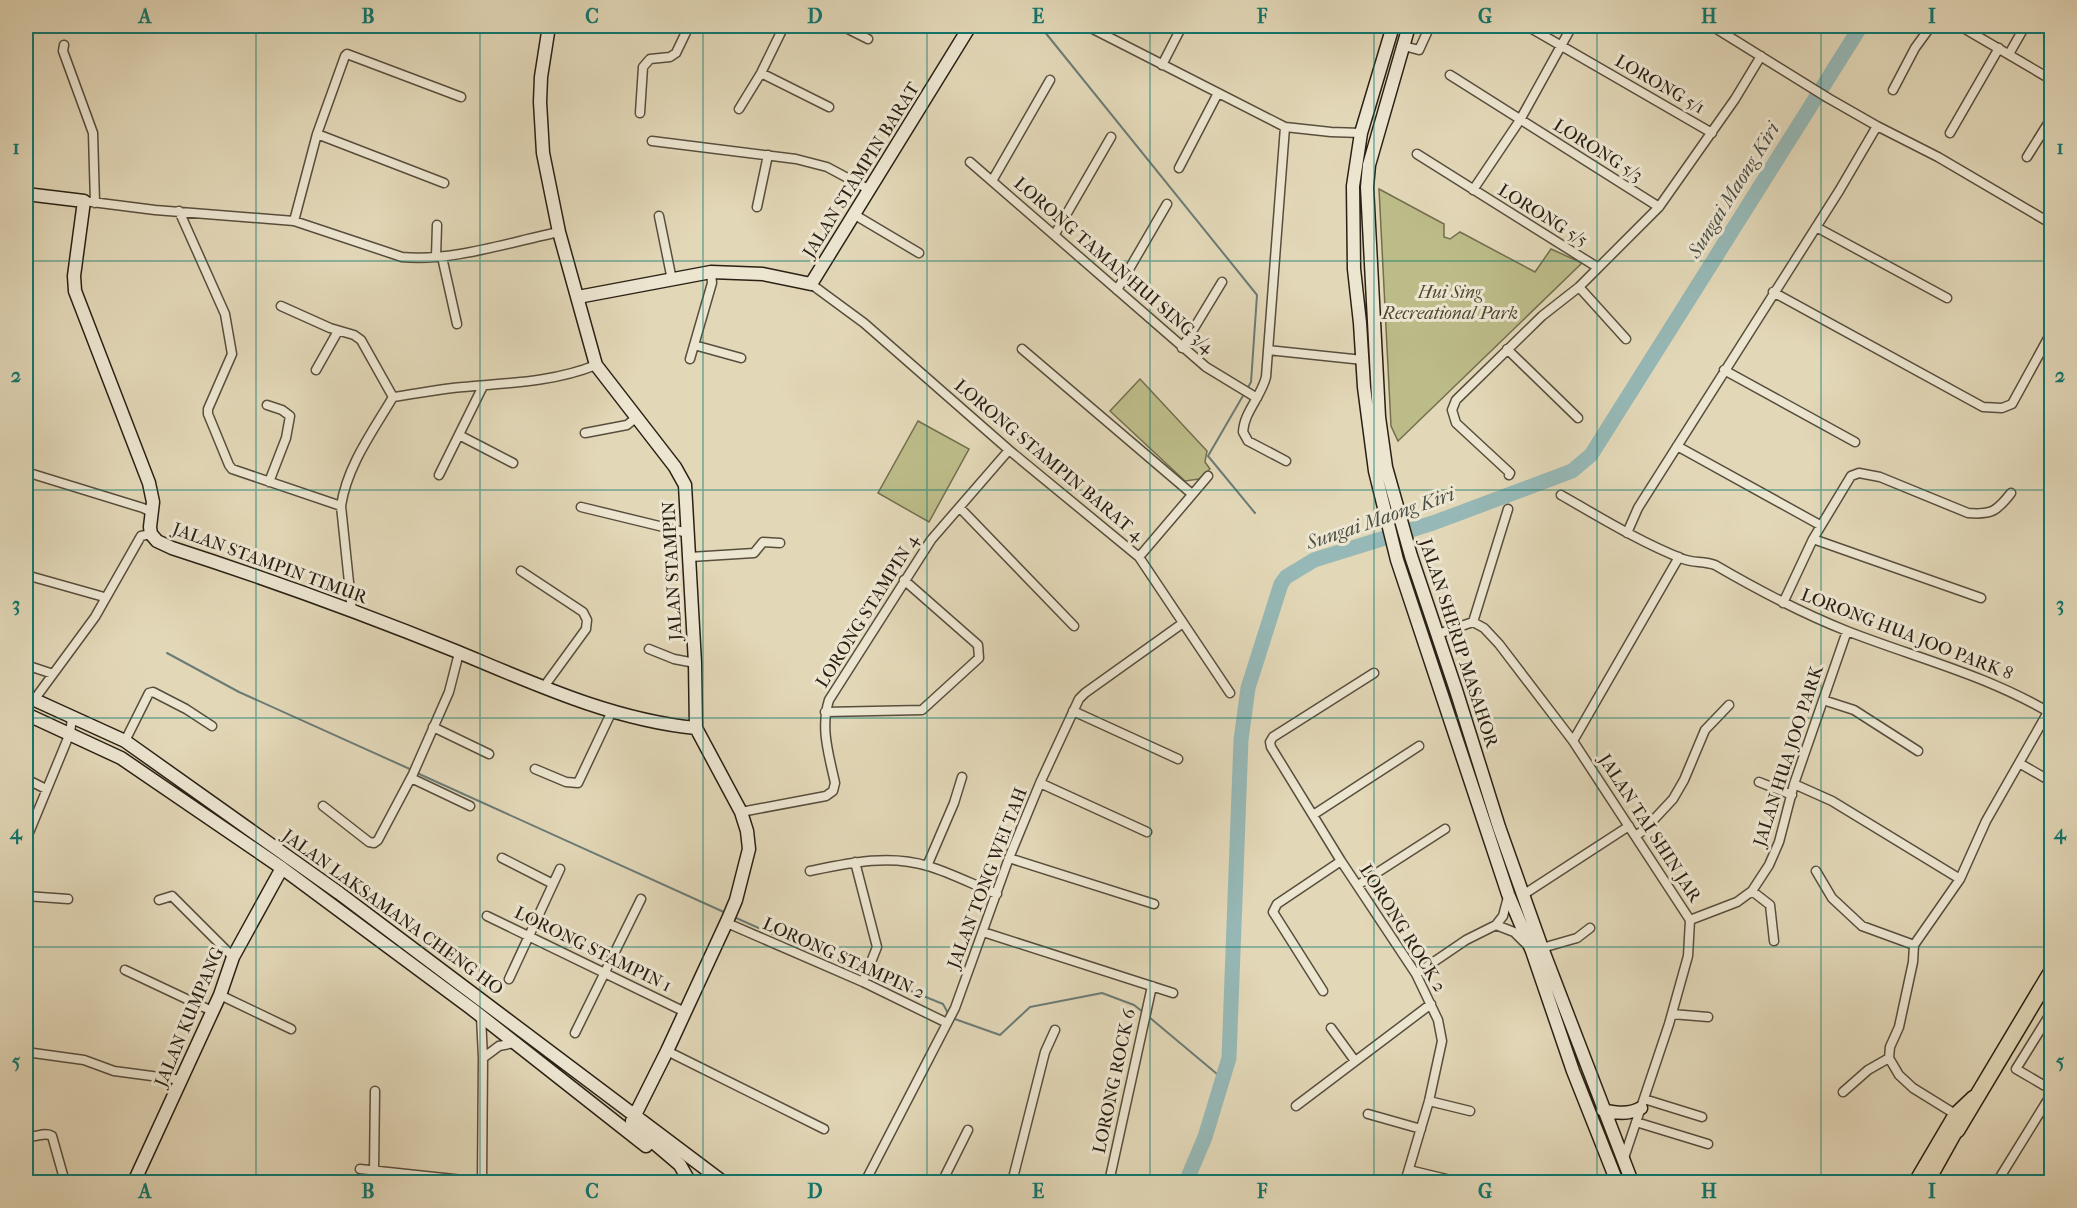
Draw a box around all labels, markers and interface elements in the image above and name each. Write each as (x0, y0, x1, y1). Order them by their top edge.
text: A (137, 5, 153, 28)
text: B (361, 5, 375, 28)
text: C (585, 5, 599, 28)
text: D (807, 5, 823, 28)
text: E (1032, 5, 1044, 28)
text: F (1256, 5, 1268, 28)
text: G (1478, 5, 1492, 28)
text: H (1701, 5, 1717, 28)
text: I (1928, 5, 1936, 28)
street label: LORONG 5/1 (1611, 50, 1708, 119)
street label: JALAN STAMPIN BARAT (798, 78, 925, 264)
street label: LORONG 5/3 (1549, 115, 1646, 186)
water label: Sungai Maong Kiri (1682, 117, 1785, 263)
text: 1 (12, 136, 20, 159)
text: 1 (2056, 136, 2064, 159)
street label: LORONG TAMAN HUI SING 3/4 (1009, 173, 1218, 358)
street label: LORONG 5/5 (1494, 180, 1591, 251)
park label: Hui Sing Recreational Park (1381, 282, 1518, 324)
text: 2 (11, 364, 21, 387)
text: 2 (2055, 364, 2065, 387)
street label: LORONG STAMPIN BARAT 4 (950, 375, 1148, 546)
water label: Sungai Maong Kiri (1302, 482, 1458, 555)
street label: JALAN STAMPIN (658, 501, 687, 643)
street label: JALAN STAMPIN TIMUR (168, 518, 371, 609)
street label: LORONG STAMPIN 4 (812, 531, 923, 692)
street label: JALAN SHERIP MASAHOR (1414, 534, 1503, 751)
street label: LORONG HUA JOO PARK 8 (1798, 584, 2016, 685)
text: 3 (12, 593, 20, 616)
text: 3 (2056, 593, 2064, 616)
street label: JALAN HUA JOO PARK (1749, 662, 1828, 851)
street label: JALAN TAI SHIN JAR (1593, 749, 1706, 907)
street label: JALAN TONG WEI TAH (943, 785, 1032, 973)
text: 4 (9, 821, 23, 845)
text: 4 (2053, 821, 2067, 845)
street label: JALAN LAKSAMANA CHENG HO (276, 824, 507, 1000)
street label: LORONG ROCK 2 (1355, 861, 1450, 996)
street label: LORONG STAMPIN 1 (511, 902, 675, 997)
street label: LORONG STAMPIN 2 (760, 913, 928, 1004)
street label: JALAN KUMPANG (150, 944, 228, 1092)
street label: LORONG ROCK 6 (1089, 1007, 1140, 1155)
text: 5 (12, 1050, 21, 1073)
text: 5 (2056, 1050, 2065, 1073)
text: A (137, 1180, 153, 1203)
text: B (361, 1180, 375, 1203)
text: C (585, 1180, 599, 1203)
text: D (807, 1180, 823, 1203)
text: E (1032, 1180, 1044, 1203)
text: F (1256, 1180, 1268, 1203)
text: G (1478, 1180, 1492, 1203)
text: H (1701, 1180, 1717, 1203)
text: I (1928, 1180, 1936, 1203)

